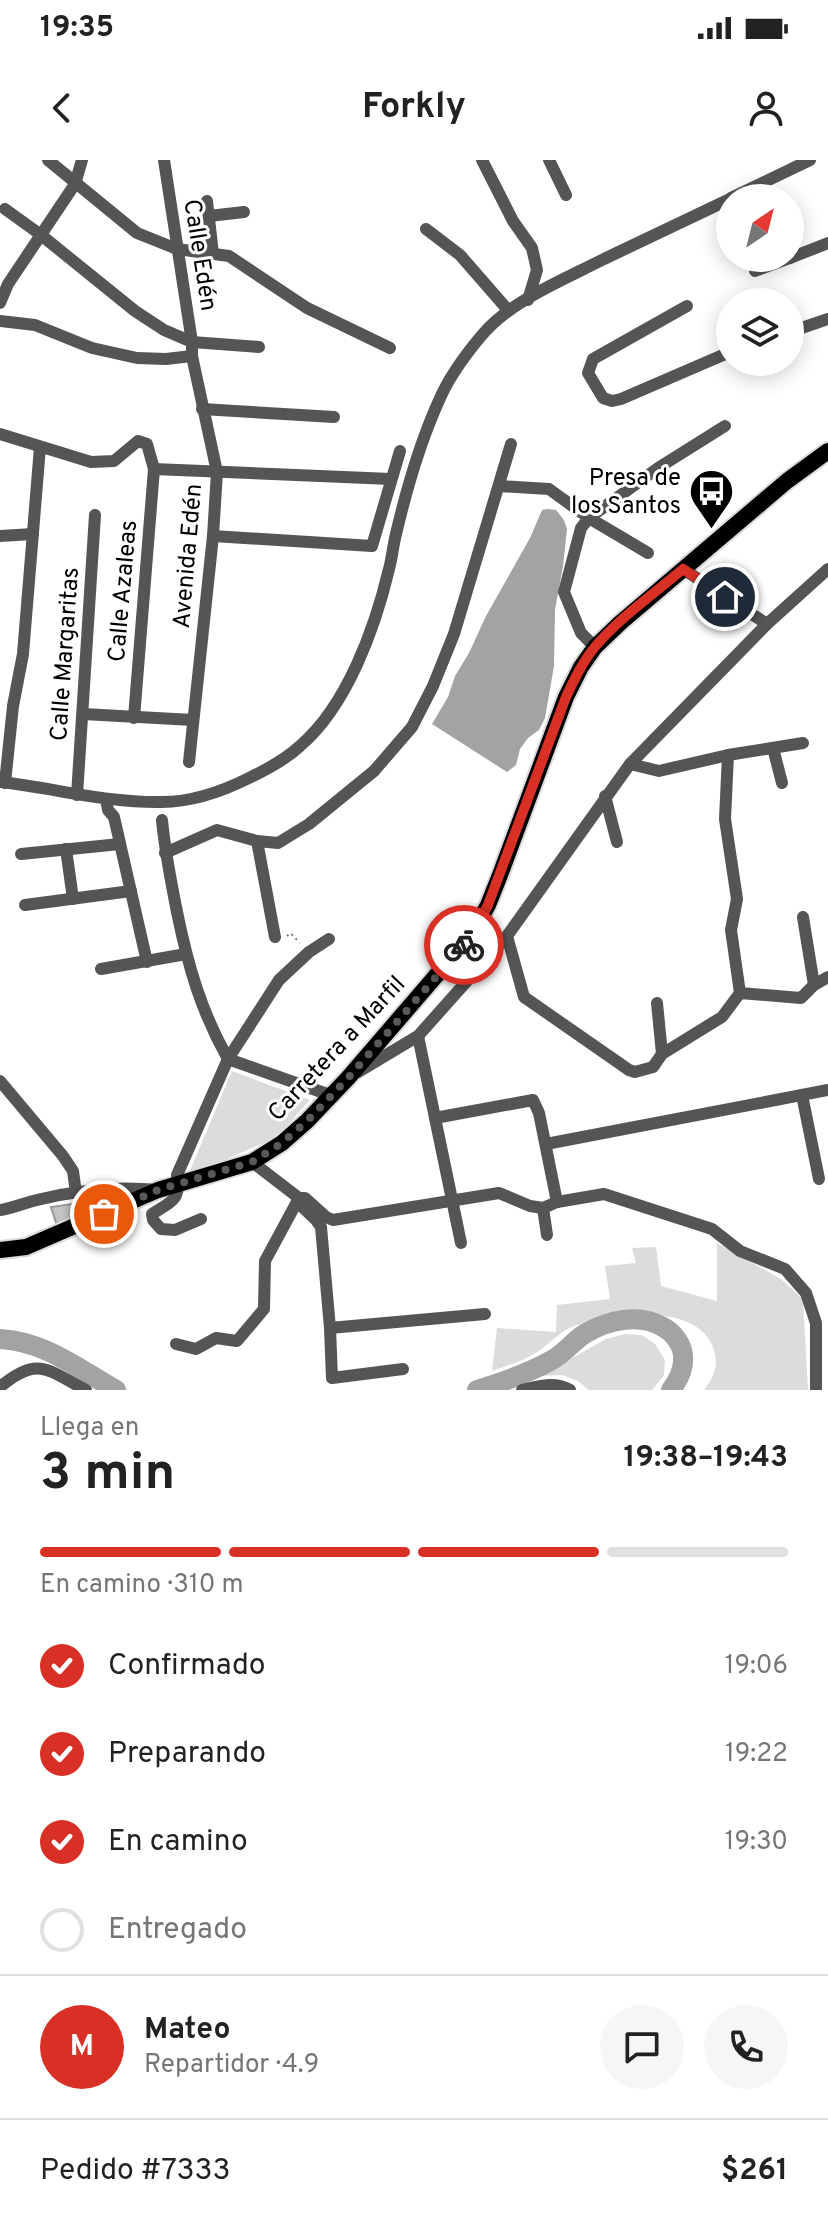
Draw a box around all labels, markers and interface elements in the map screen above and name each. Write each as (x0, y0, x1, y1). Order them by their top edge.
text: 19:35 (40, 10, 114, 47)
text: Forkly (362, 85, 466, 131)
icon: back (40, 86, 84, 130)
icon: person (744, 86, 788, 130)
north arrow (716, 184, 804, 272)
map controls (716, 184, 804, 376)
street label: Calle Edén (175, 197, 223, 313)
button: layers (716, 288, 804, 376)
place label: Presa de los Santos (571, 464, 681, 522)
bus stop icon: Presa de los Santos (688, 467, 736, 530)
street label: Avenida Edén (168, 483, 210, 630)
street label: Calle Azaleas (103, 519, 145, 663)
pin (691, 563, 759, 631)
street label: Calle Margaritas (45, 566, 87, 742)
icon: home (703, 575, 747, 619)
courier (424, 905, 504, 985)
icon: bike (442, 923, 486, 967)
street label: Carretera a Marfil (262, 970, 412, 1128)
pin (70, 1180, 138, 1248)
icon: bag (82, 1192, 126, 1236)
text: Llega en (40, 1412, 139, 1445)
text: 19:38–19:43 (624, 1440, 788, 1477)
text: 3 min (40, 1442, 175, 1508)
text: En camino · 310 m (40, 1569, 243, 1602)
icon: check (40, 1644, 84, 1688)
text: Confirmado (108, 1648, 266, 1685)
text: 19:06 (725, 1650, 788, 1683)
icon: check (40, 1732, 84, 1776)
text: Preparando (108, 1736, 266, 1773)
text: 19:22 (725, 1738, 788, 1771)
icon: check (40, 1820, 84, 1864)
text: En camino (108, 1824, 248, 1861)
text: 19:30 (725, 1826, 788, 1859)
text: Entregado (108, 1912, 247, 1949)
button: chat (600, 2005, 684, 2089)
button: phone (704, 2005, 788, 2089)
text: Mateo (144, 2012, 230, 2049)
text: M (70, 2029, 94, 2066)
text: Repartidor · 4.9 (144, 2049, 319, 2082)
text: Pedido #7333 (40, 2153, 231, 2190)
text: $261 (721, 2153, 788, 2190)

